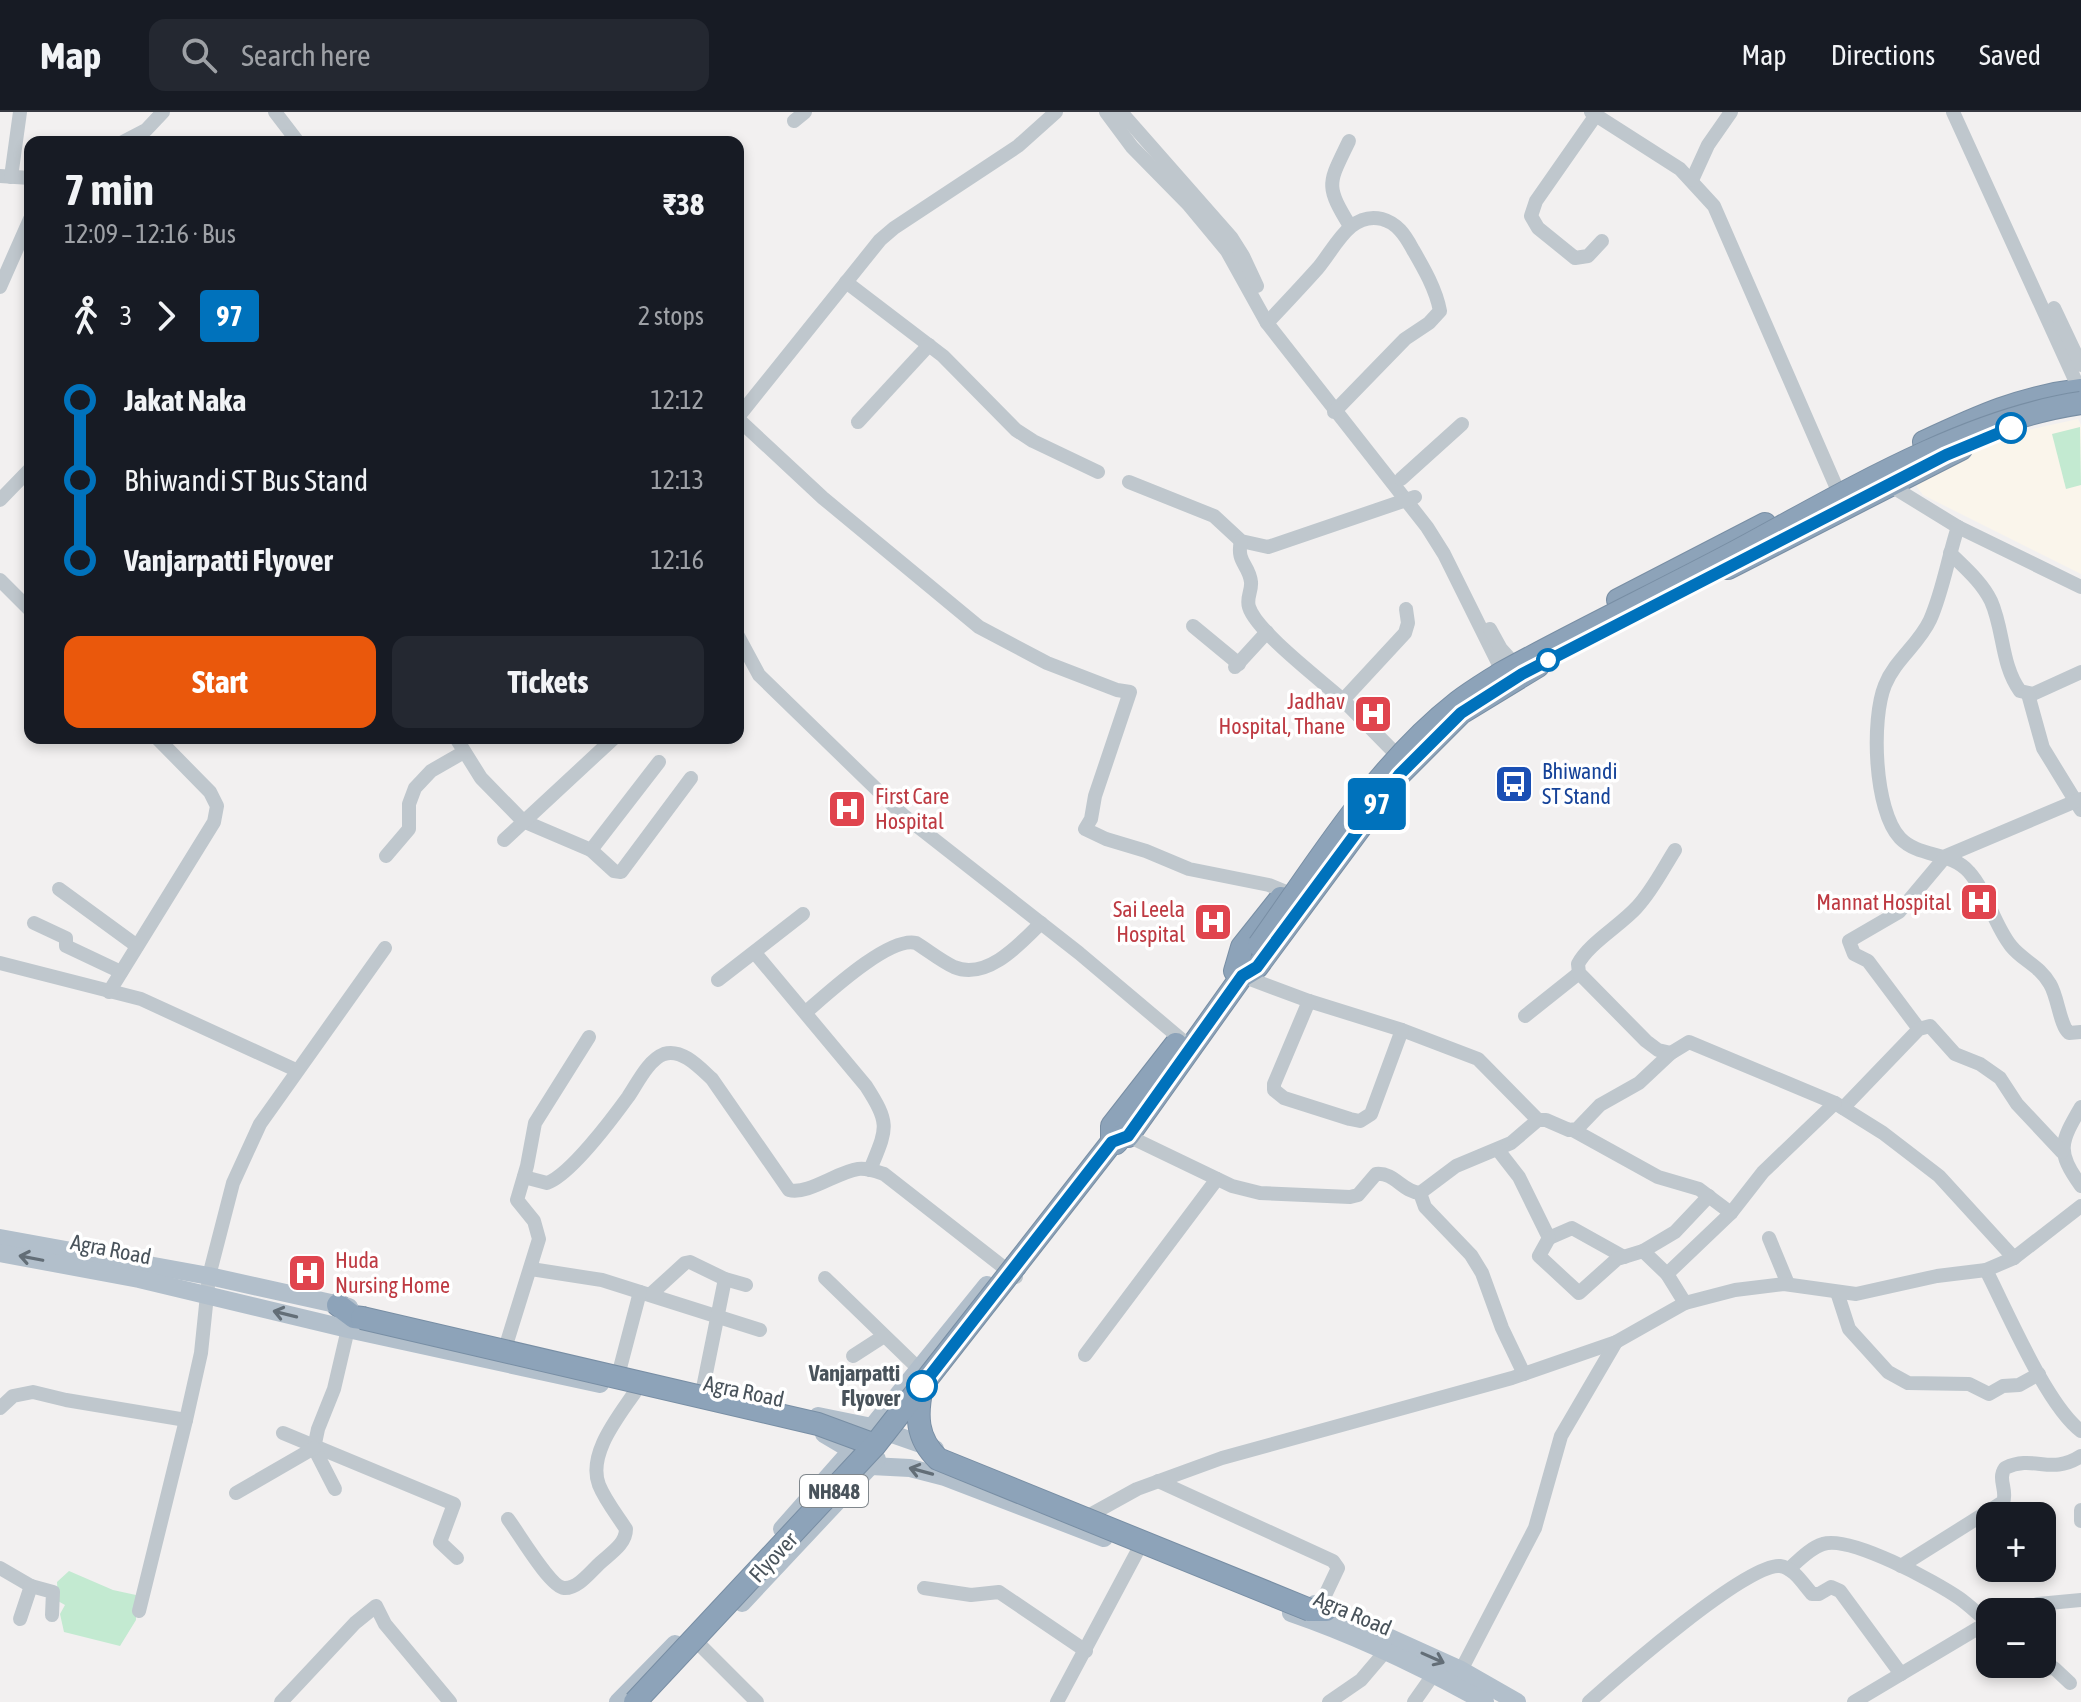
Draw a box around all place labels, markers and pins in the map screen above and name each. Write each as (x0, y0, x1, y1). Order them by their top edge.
unlabelled marker (1996, 413, 2026, 443)
unlabelled marker (1537, 649, 1559, 671)
place label: Jadhav Hospital, Thane (1219, 688, 1345, 739)
hospital icon: Jadhav Hospital, Thane (1352, 693, 1394, 735)
place label: Bhiwandi ST Stand (1542, 758, 1617, 809)
bus stop icon: Bhiwandi ST Stand (1493, 763, 1535, 805)
place label: First Care Hospital (875, 783, 949, 834)
hospital icon: First Care Hospital (826, 788, 868, 830)
hospital icon: Mannat Hospital (1958, 881, 2000, 923)
place label: Mannat Hospital (1816, 889, 1951, 915)
place label: Sai Leela Hospital (1113, 896, 1185, 947)
hospital icon: Sai Leela Hospital (1192, 901, 1234, 943)
place label: Huda Nursing Home (335, 1247, 450, 1298)
hospital icon: Huda Nursing Home (286, 1252, 328, 1294)
place label: Vanjarpatti Flyover (808, 1360, 901, 1411)
marker: Vanjarpatti Flyover (907, 1371, 937, 1401)

